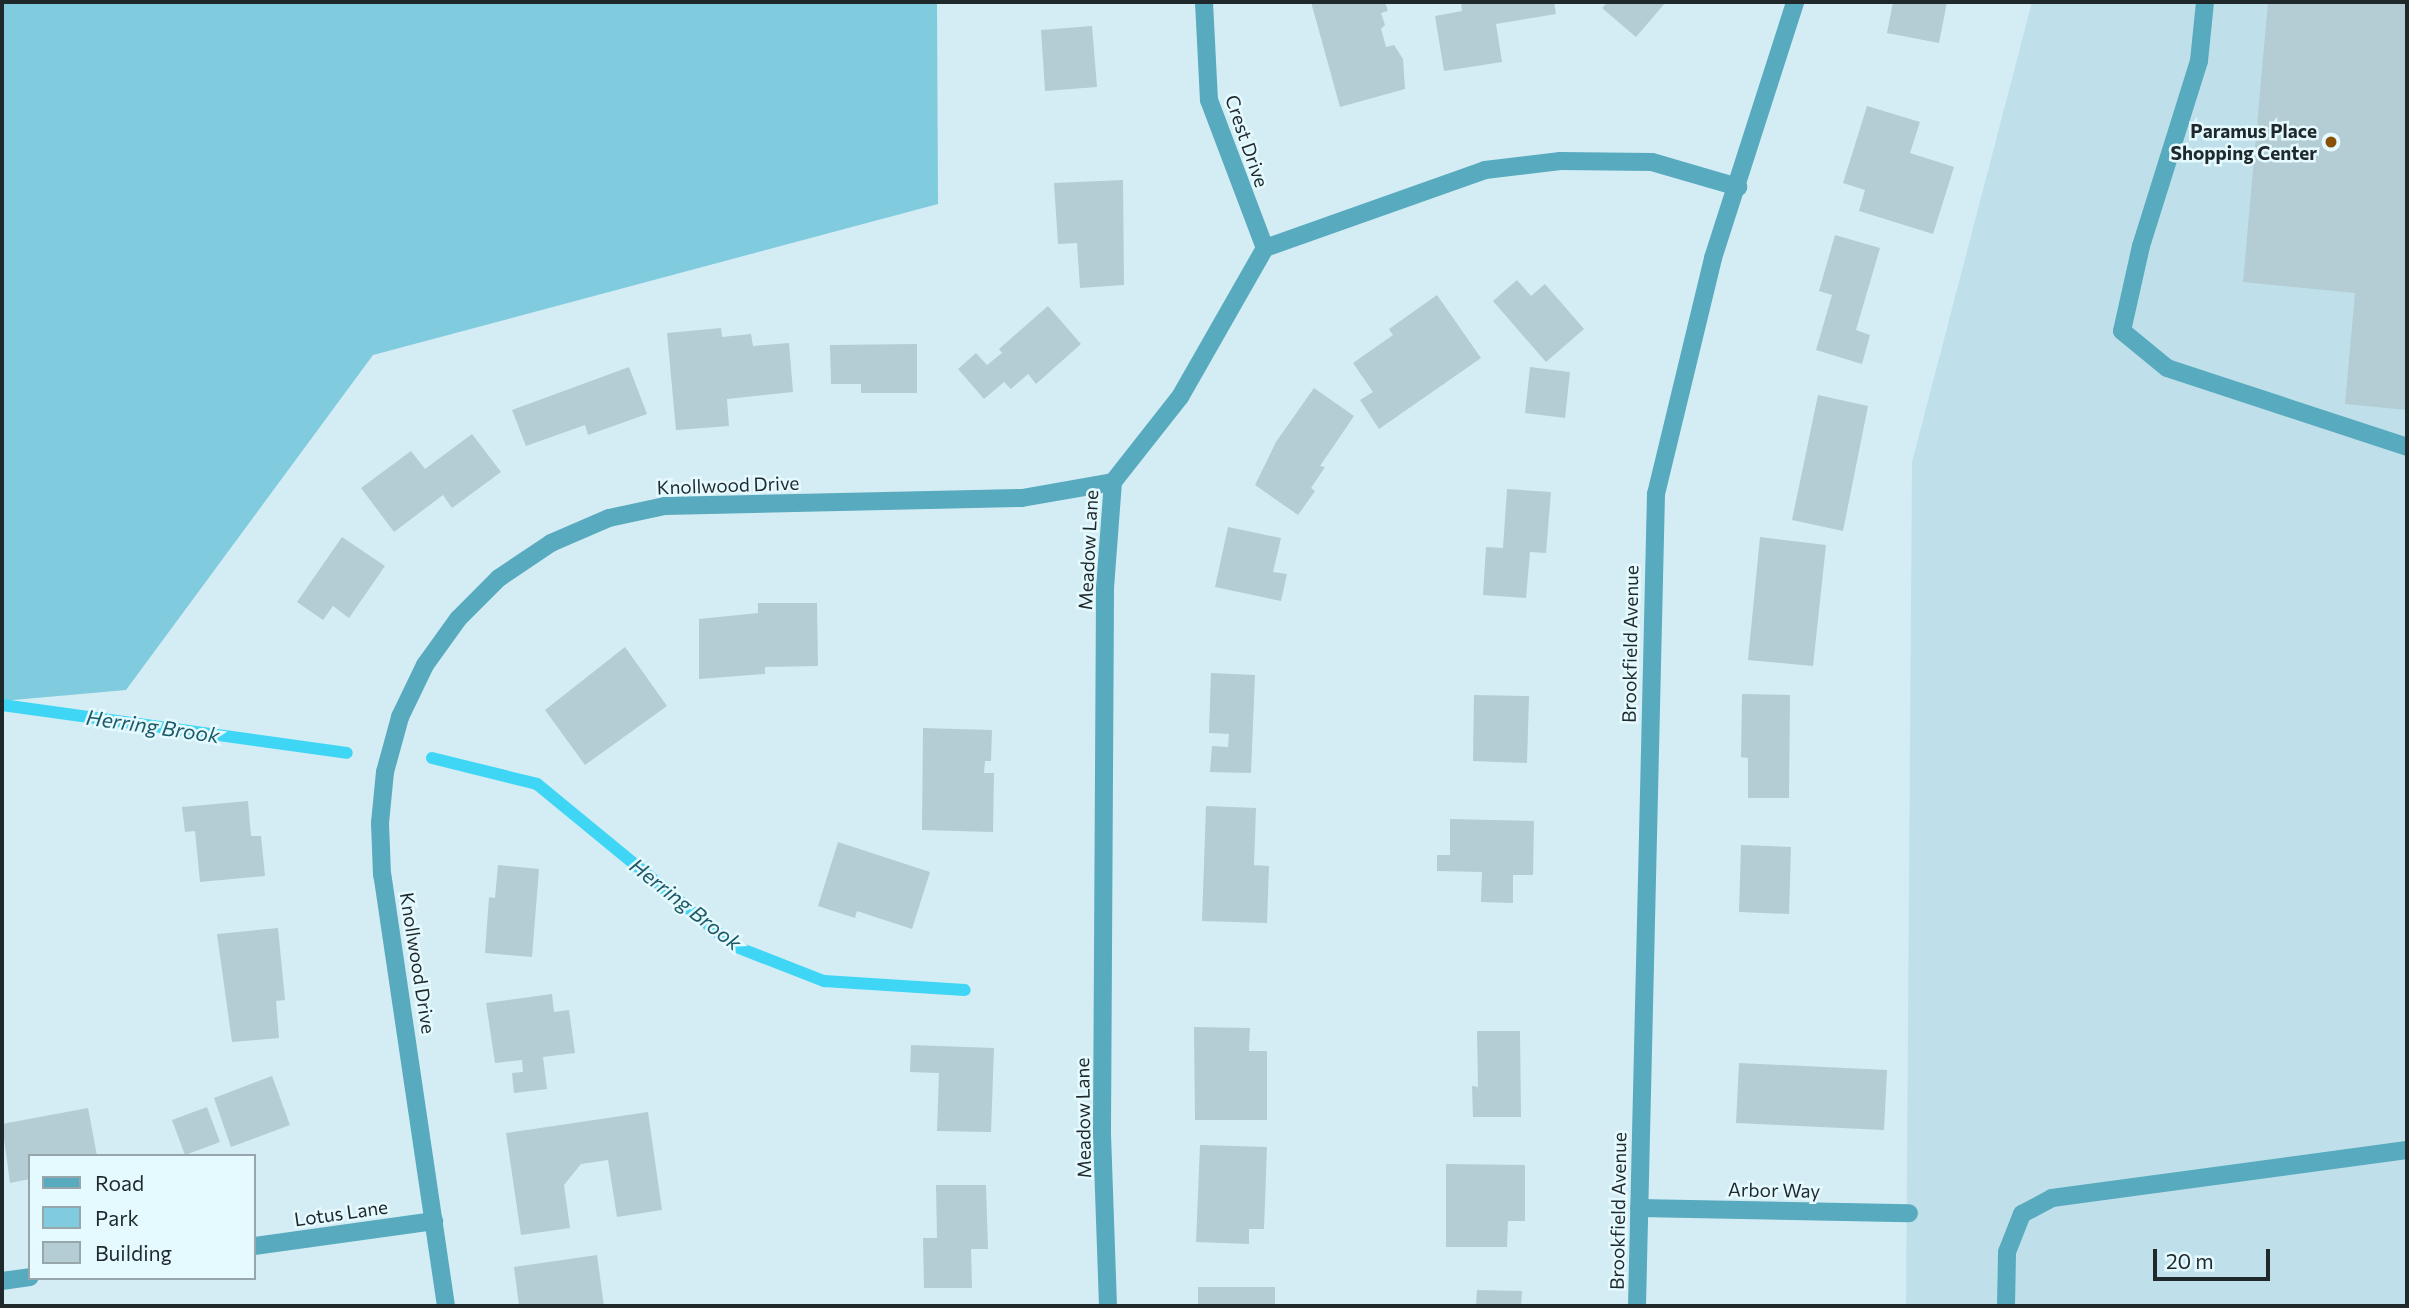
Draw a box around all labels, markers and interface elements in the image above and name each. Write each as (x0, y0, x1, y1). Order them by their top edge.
street label: Crest Drive (1221, 92, 1273, 190)
place label: Paramus Place Shopping Center (2171, 120, 2317, 164)
marker: Paramus Place Shopping Center (2323, 134, 2339, 150)
street label: Knollwood Drive (656, 471, 800, 499)
street label: Meadow Lane (1073, 489, 1103, 611)
street label: Brookfield Avenue (1617, 565, 1643, 723)
water label: Herring Brook (85, 704, 221, 748)
water label: Herring Brook (625, 853, 747, 955)
street label: Knollwood Drive (396, 891, 440, 1035)
street label: Meadow Lane (1071, 1057, 1095, 1179)
street label: Brookfield Avenue (1605, 1132, 1631, 1290)
legend (28, 1154, 256, 1280)
text: Road (95, 1170, 144, 1195)
street label: Arbor Way (1728, 1178, 1820, 1202)
street label: Lotus Lane (293, 1195, 389, 1231)
text: Park (95, 1205, 139, 1230)
scale bar (2157, 1234, 2274, 1278)
text: Building (95, 1240, 172, 1265)
text: 20 m (2166, 1248, 2214, 1273)

